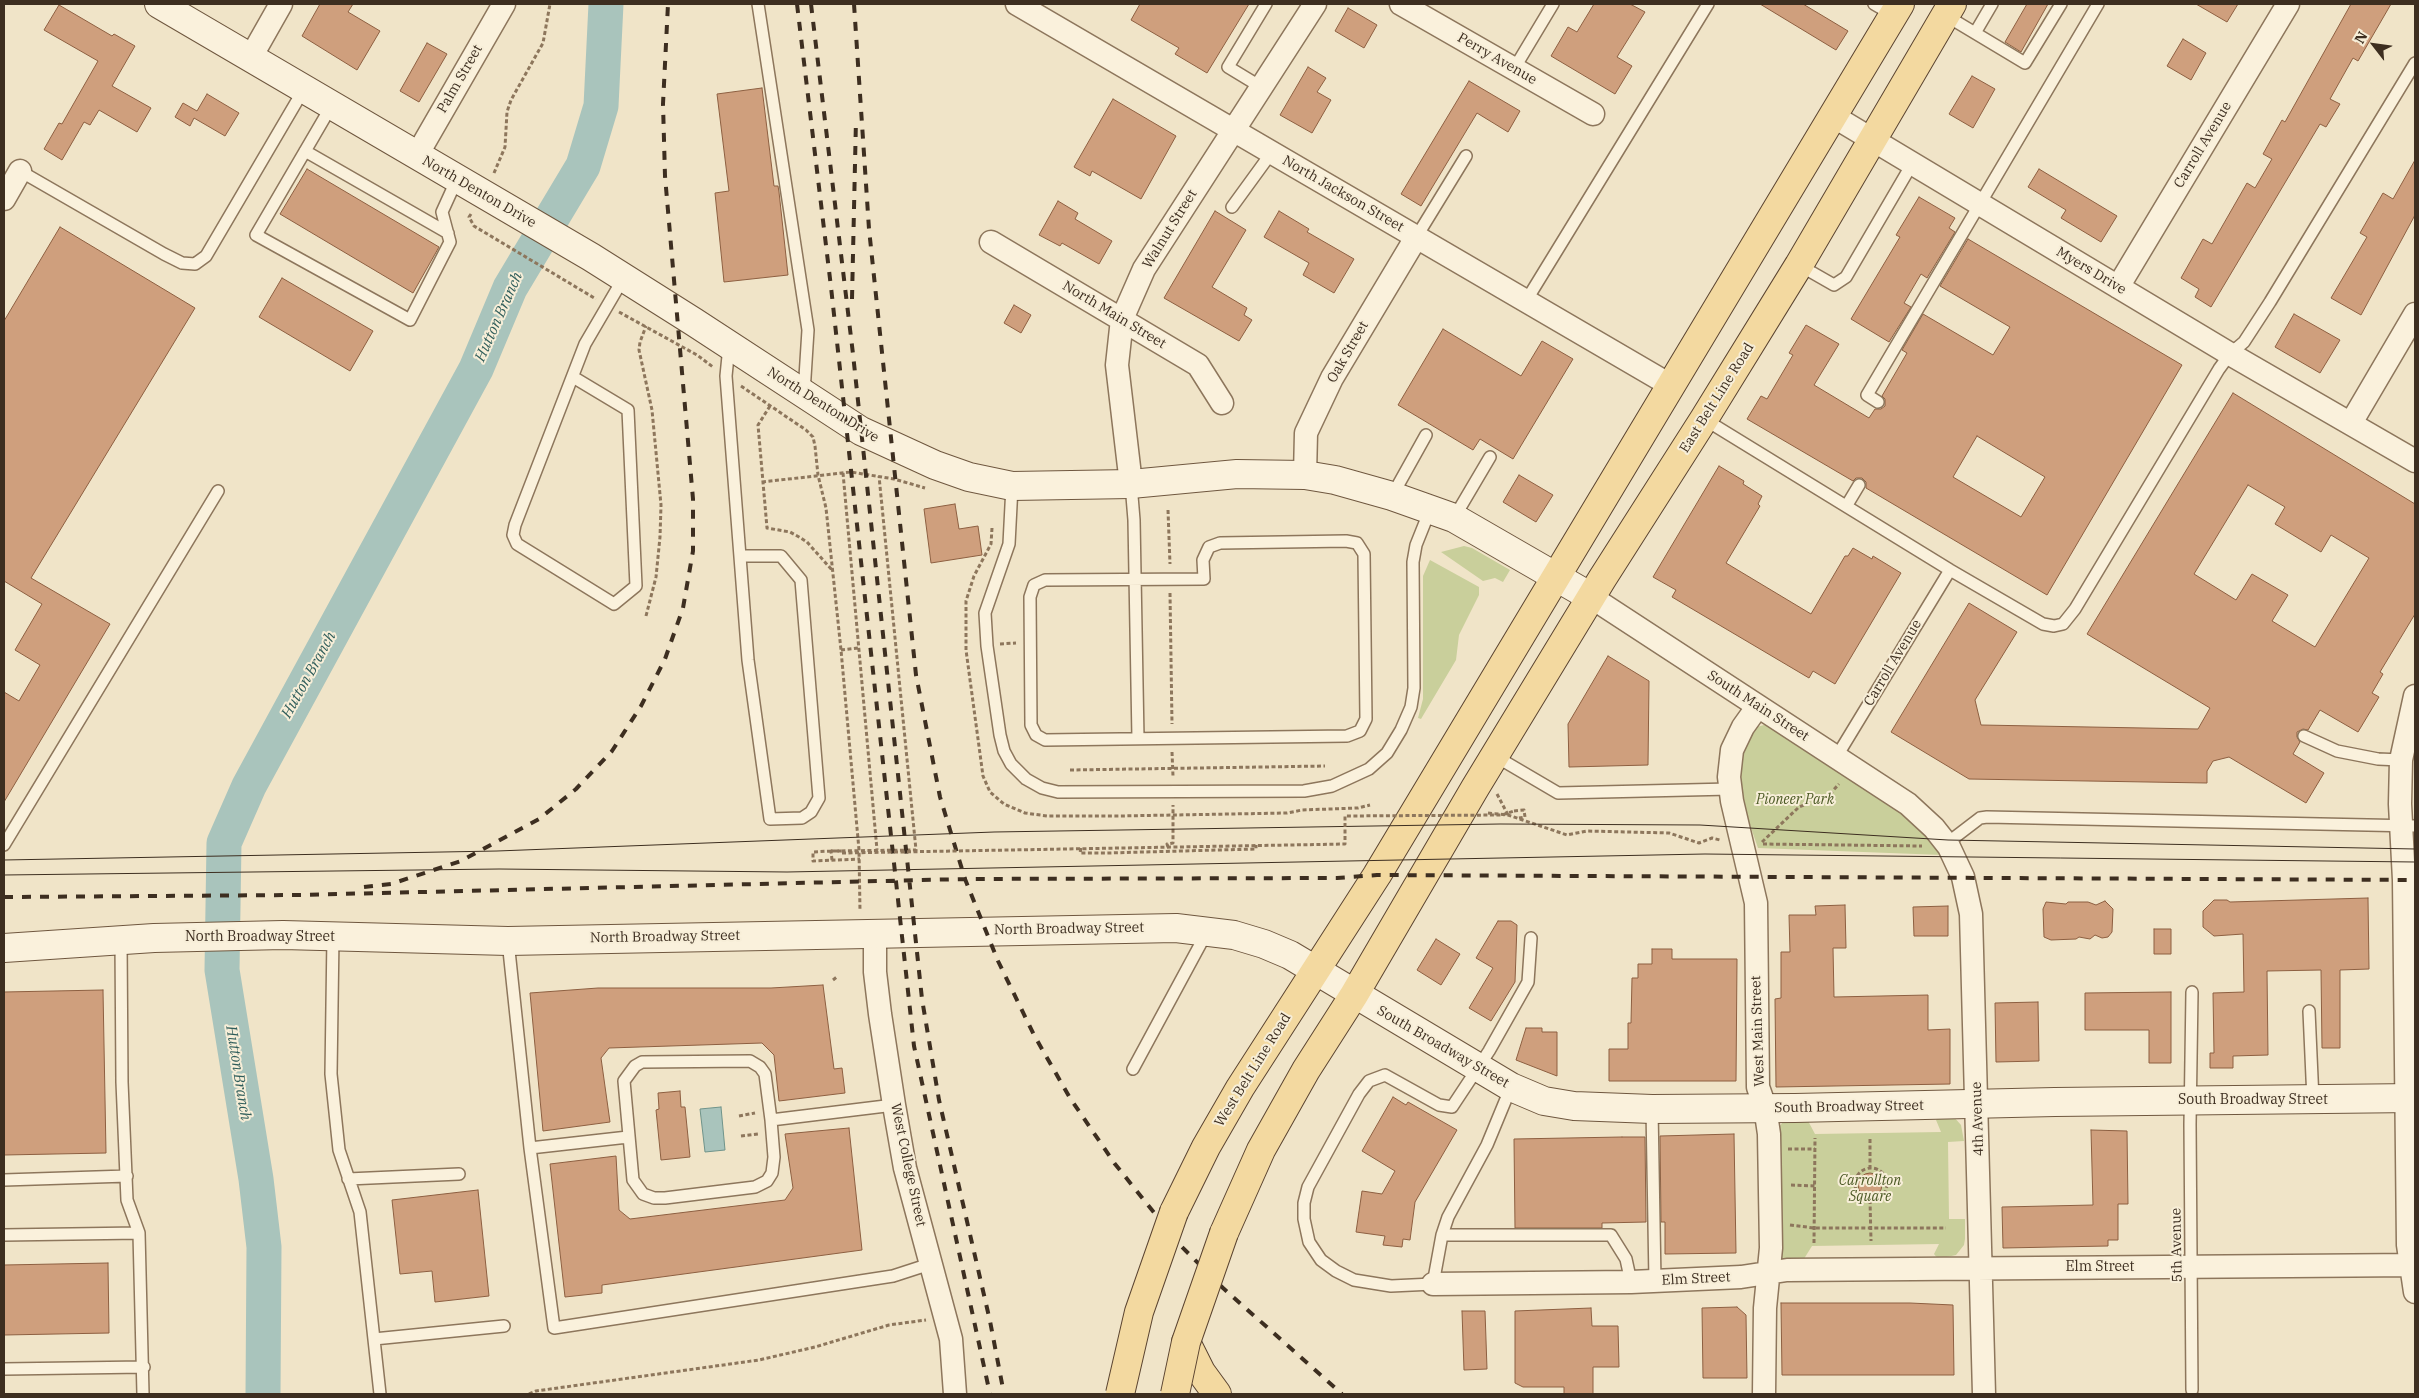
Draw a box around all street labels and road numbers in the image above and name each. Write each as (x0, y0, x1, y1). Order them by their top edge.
street label: Perry Avenue (1454, 30, 1540, 88)
street label: Palm Street (434, 42, 486, 116)
street label: Carroll Avenue (2171, 99, 2235, 191)
street label: North Jackson Street (1279, 152, 1407, 236)
street label: North Denton Drive (419, 153, 539, 231)
street label: Walnut Street (1139, 187, 1201, 271)
street label: Myers Drive (2053, 244, 2129, 298)
street label: North Main Street (1059, 277, 1169, 353)
street label: Oak Street (1324, 318, 1372, 386)
street label: East Belt Line Road (1676, 340, 1758, 456)
street label: North Denton Drive (764, 364, 882, 446)
street label: Carroll Avenue (1861, 617, 1925, 709)
street label: South Main Street (1704, 667, 1812, 745)
street label: North Broadway Street (994, 919, 1144, 939)
street label: North Broadway Street (590, 927, 740, 947)
street label: North Broadway Street (185, 929, 335, 945)
street label: West Main Street (1748, 975, 1768, 1087)
street label: South Broadway Street (1374, 1002, 1512, 1092)
street label: West Belt Line Road (1211, 1010, 1295, 1130)
street label: 4th Avenue (1968, 1081, 1988, 1157)
street label: South Broadway Street (2178, 1092, 2328, 1108)
street label: South Broadway Street (1774, 1097, 1924, 1117)
street label: West College Street (887, 1102, 929, 1228)
street label: 5th Avenue (2168, 1208, 2186, 1282)
street label: Elm Street (2065, 1259, 2135, 1275)
street label: Elm Street (1661, 1269, 1731, 1289)

